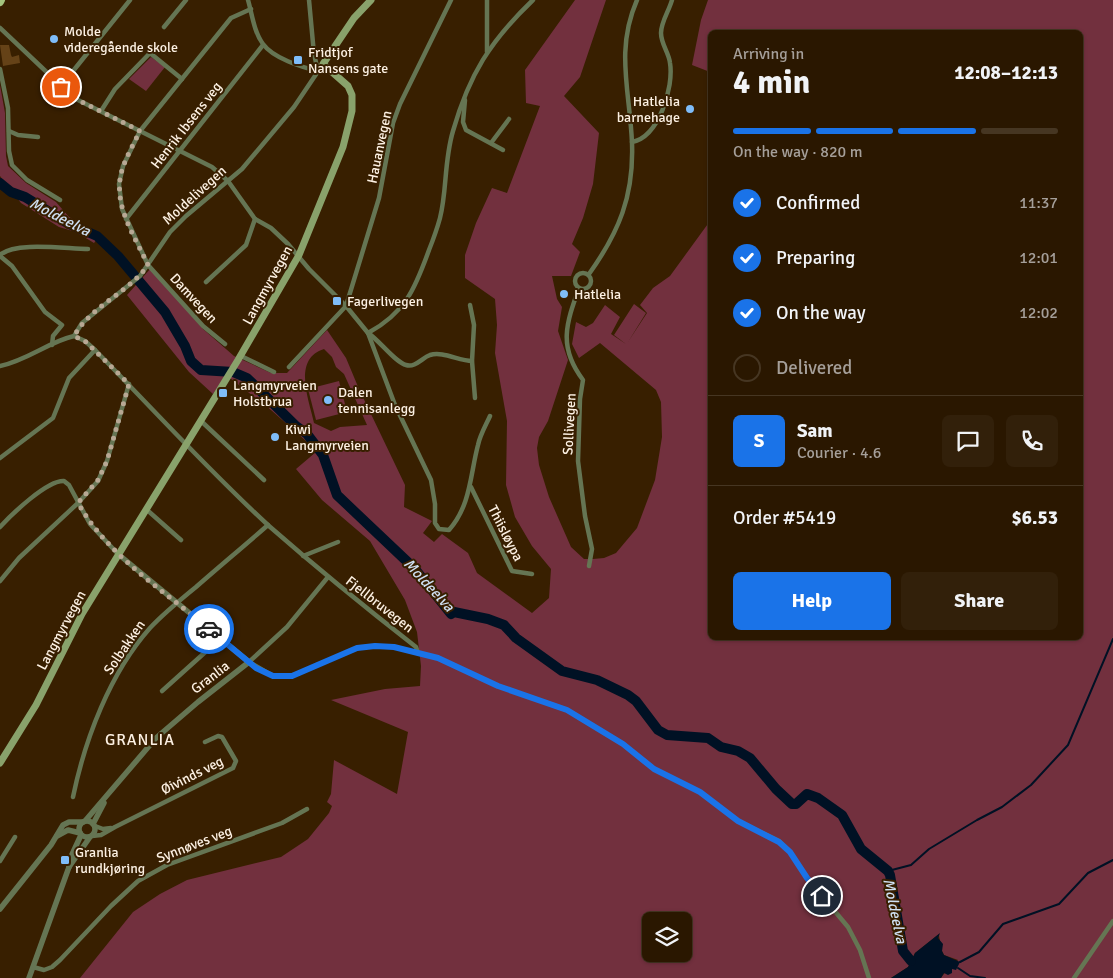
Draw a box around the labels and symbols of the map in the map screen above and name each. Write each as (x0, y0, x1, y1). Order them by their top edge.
place label: Molde videregående skole (64, 23, 178, 56)
marker: Molde videregående skole (48, 33, 60, 45)
place label: Fridtjof Nansens gate (308, 44, 388, 77)
marker: Fridtjof Nansens gate (292, 54, 304, 66)
pin (40, 66, 82, 108)
street label: Henrik Ibsens veg (147, 79, 226, 172)
place label: Hatlelia barnehage (617, 93, 680, 126)
marker: Hatlelia barnehage (684, 103, 696, 115)
street label: Hauanvegen (363, 109, 395, 185)
street label: Moldelivegen (159, 162, 230, 228)
water label: Moldeelva (27, 194, 94, 240)
street label: Langmyrvegen (239, 243, 296, 328)
street label: Damvegen (166, 270, 221, 327)
place label: Hatlelia (574, 286, 621, 303)
marker: Hatlelia (558, 288, 570, 300)
place label: Fagerlivegen (347, 293, 423, 310)
marker: Fagerlivegen (331, 295, 343, 307)
place label: Langmyrveien Holstbrua (233, 377, 317, 410)
place label: Dalen tennisanlegg (338, 384, 415, 417)
marker: Langmyrveien Holstbrua (217, 387, 229, 399)
street label: Sollivegen (559, 393, 580, 455)
marker: Dalen tennisanlegg (322, 394, 334, 406)
place label: Kiwi Langmyrveien (285, 421, 369, 454)
marker: Kiwi Langmyrveien (269, 431, 281, 443)
street label: Thiisløypa (484, 502, 527, 564)
water label: Moldeelva (400, 555, 458, 616)
street label: Fjellbruvegen (342, 573, 417, 636)
street label: Langmyrvegen (33, 588, 90, 673)
courier (184, 604, 234, 654)
street label: Solbakken (100, 617, 149, 678)
street label: Granlia (188, 657, 233, 697)
district label: GRANLIA (105, 730, 175, 750)
street label: Øivinds veg (158, 752, 226, 798)
street label: Synnøves veg (154, 822, 234, 867)
place label: Granlia rundkjøring (75, 844, 145, 877)
marker: Granlia rundkjøring (59, 854, 71, 866)
pin (801, 875, 843, 917)
water label: Moldeelva (879, 877, 911, 945)

